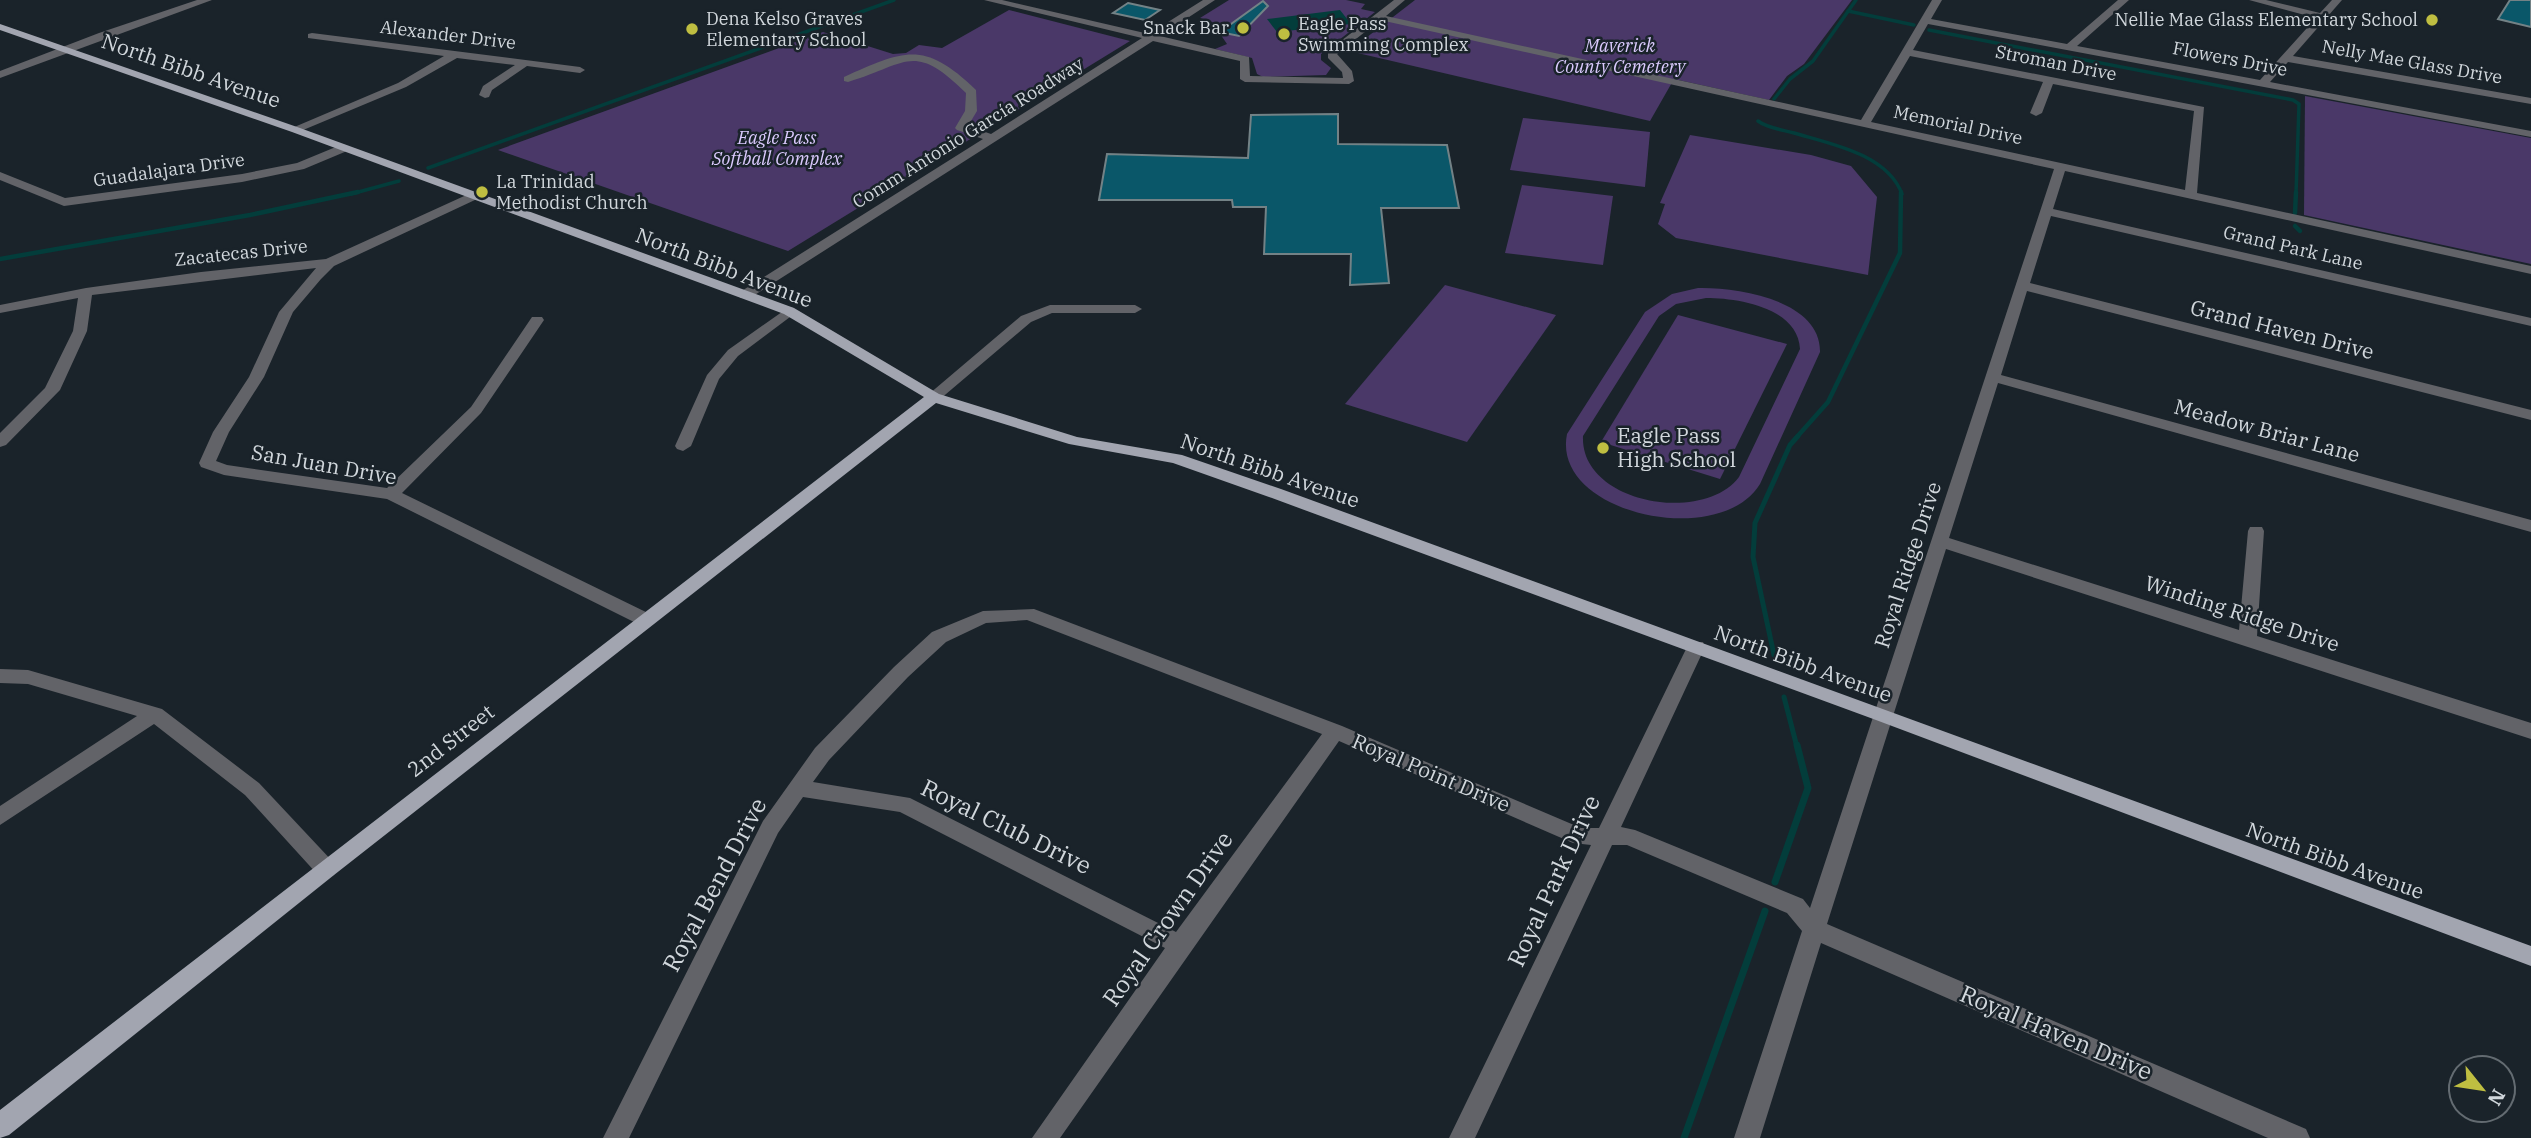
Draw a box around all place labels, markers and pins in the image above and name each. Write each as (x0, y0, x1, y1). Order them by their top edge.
place label: Dena Kelso Graves Elementary School (706, 7, 866, 51)
place label: Nellie Mae Glass Elementary School (2115, 8, 2418, 31)
place label: Eagle Pass Swimming Complex (1298, 12, 1469, 56)
marker: Nellie Mae Glass Elementary School (2424, 12, 2440, 28)
place label: Snack Bar (1143, 16, 1229, 39)
marker: Snack Bar (1235, 20, 1251, 36)
marker: Dena Kelso Graves Elementary School (684, 21, 700, 37)
marker: Eagle Pass Swimming Complex (1276, 26, 1292, 42)
place label: La Trinidad Methodist Church (496, 170, 648, 214)
marker: La Trinidad Methodist Church (474, 184, 490, 200)
place label: Eagle Pass High School (1617, 421, 1736, 473)
marker: Eagle Pass High School (1595, 440, 1611, 456)

